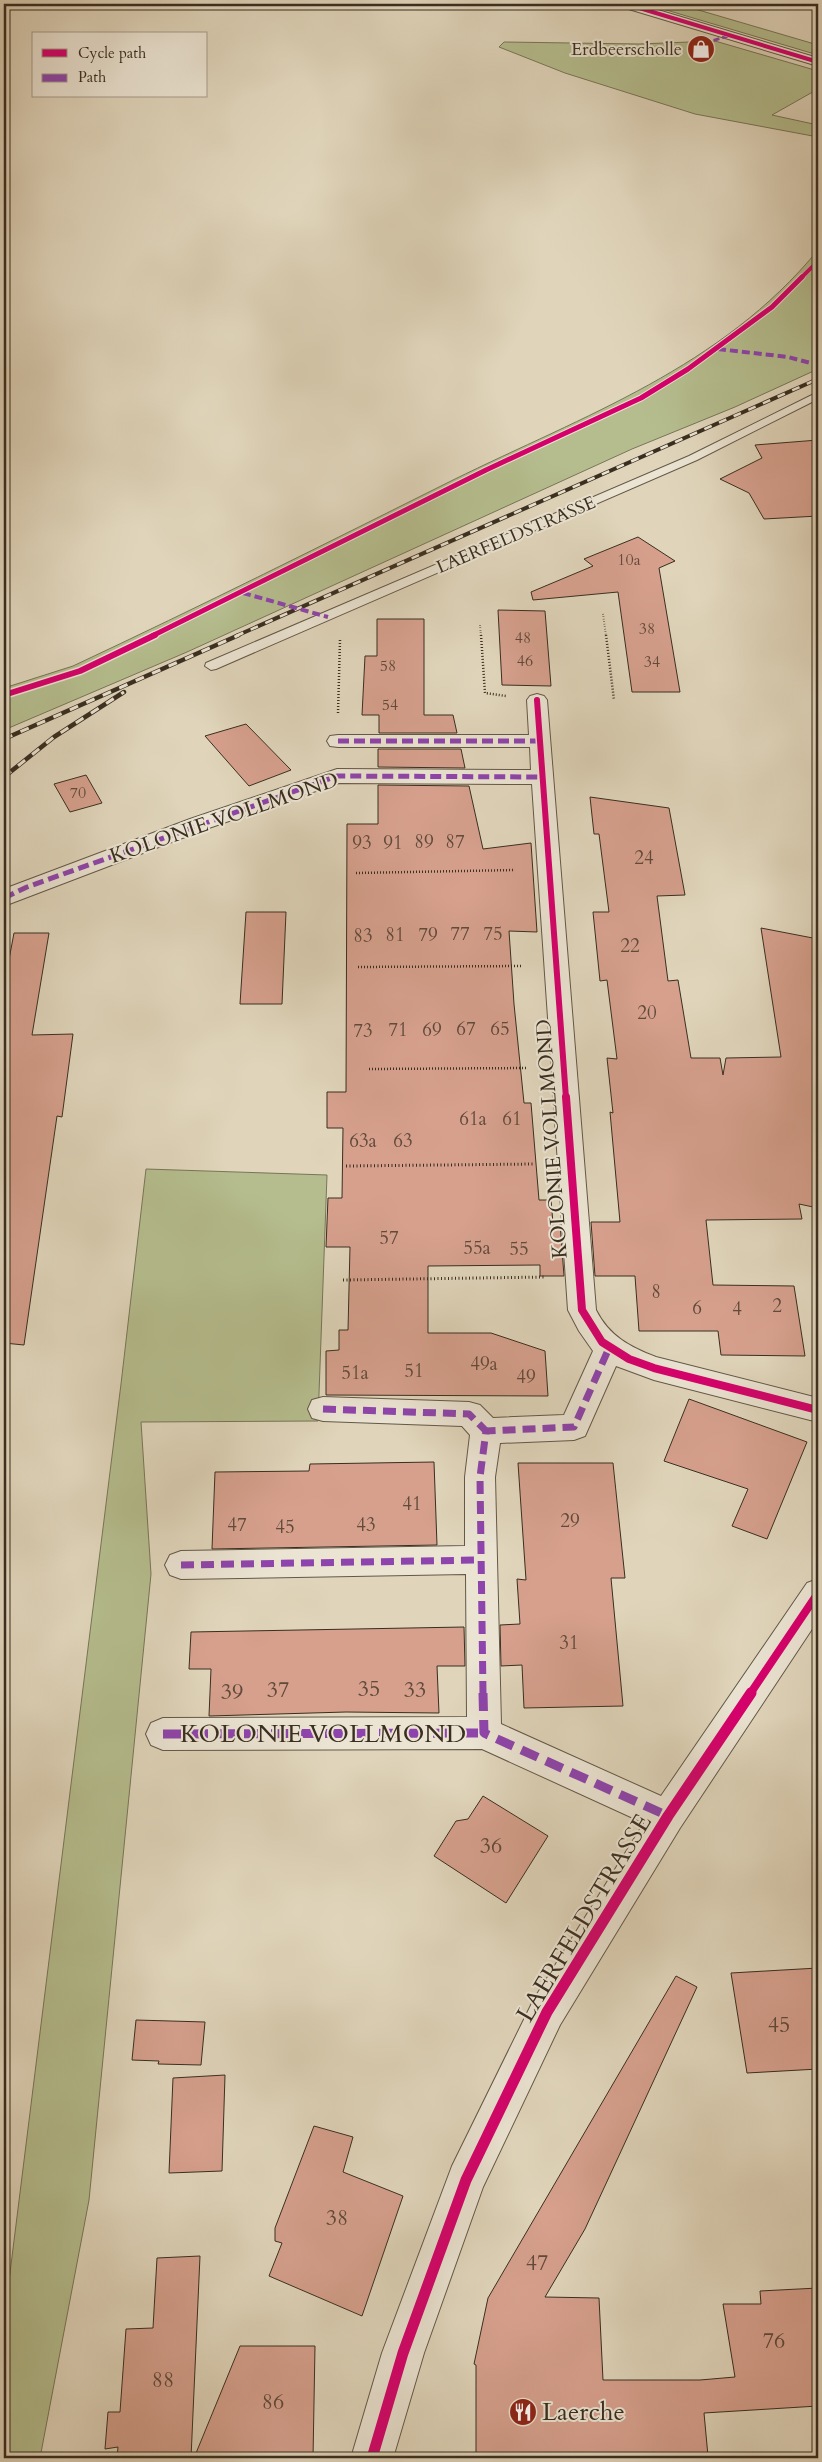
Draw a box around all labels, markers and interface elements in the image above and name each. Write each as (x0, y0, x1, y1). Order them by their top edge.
legend (32, 32, 208, 98)
shop icon: Erdbeerscholle (686, 34, 716, 64)
place label: Erdbeerscholle (571, 37, 682, 62)
text: Cycle path (78, 43, 147, 63)
text: Path (78, 67, 107, 87)
street label: LAERFELDSTRASSE (432, 490, 600, 580)
house number: 10a (617, 549, 641, 571)
house number: 38 (639, 618, 655, 640)
house number: 48 (515, 627, 531, 649)
house number: 46 (517, 650, 533, 672)
house number: 34 (644, 651, 660, 673)
house number: 58 (380, 655, 396, 677)
house number: 54 (382, 694, 398, 716)
street label: KOLONIE VOLLMOND (106, 765, 342, 871)
house number: 70 (70, 782, 86, 804)
house number: 89 (414, 829, 434, 855)
house number: 87 (445, 829, 465, 855)
house number: 93 (352, 830, 372, 856)
house number: 91 (383, 830, 403, 856)
house number: 24 (634, 845, 654, 871)
house number: 77 (450, 921, 470, 947)
house number: 75 (483, 921, 503, 947)
house number: 81 (385, 922, 405, 948)
house number: 79 (418, 922, 438, 948)
house number: 83 (353, 923, 373, 949)
house number: 22 (620, 933, 640, 959)
house number: 20 (637, 1000, 657, 1026)
house number: 67 (456, 1016, 476, 1042)
house number: 65 (490, 1016, 510, 1042)
house number: 71 (388, 1017, 408, 1043)
house number: 69 (422, 1017, 442, 1043)
house number: 73 (353, 1018, 373, 1044)
street label: KOLONIE VOLLMOND (529, 1018, 575, 1260)
house number: 61a (459, 1106, 487, 1132)
house number: 61 (502, 1106, 522, 1132)
house number: 63a (349, 1128, 377, 1154)
house number: 63 (393, 1128, 413, 1154)
house number: 57 (379, 1225, 399, 1251)
house number: 55a (463, 1235, 491, 1261)
house number: 55 (509, 1236, 529, 1262)
house number: 8 (651, 1279, 661, 1305)
house number: 2 (772, 1293, 782, 1319)
house number: 6 (692, 1295, 702, 1321)
house number: 4 (732, 1296, 742, 1322)
house number: 49a (470, 1351, 498, 1377)
house number: 51 (404, 1358, 424, 1384)
house number: 51a (341, 1360, 369, 1386)
house number: 49 (516, 1364, 536, 1390)
house number: 41 (402, 1491, 422, 1517)
house number: 29 (560, 1508, 580, 1534)
house number: 47 (227, 1512, 247, 1538)
house number: 43 (356, 1512, 376, 1538)
house number: 45 (275, 1514, 295, 1540)
house number: 31 (559, 1630, 579, 1656)
house number: 35 (358, 1674, 380, 1704)
house number: 37 (267, 1675, 289, 1705)
house number: 33 (404, 1675, 426, 1705)
house number: 39 (221, 1677, 243, 1707)
street label: KOLONIE VOLLMOND (180, 1717, 466, 1751)
street label: LAERFELDSTRASSE (508, 1808, 660, 2028)
house number: 36 (480, 1831, 502, 1861)
house number: 45 (768, 2010, 790, 2040)
house number: 38 (326, 2203, 348, 2233)
house number: 47 (526, 2248, 548, 2278)
house number: 76 (763, 2326, 785, 2356)
house number: 88 (152, 2365, 174, 2395)
house number: 86 (262, 2387, 284, 2417)
place label: Laerche (542, 2395, 625, 2429)
restaurant icon: Laerche (508, 2397, 538, 2427)

